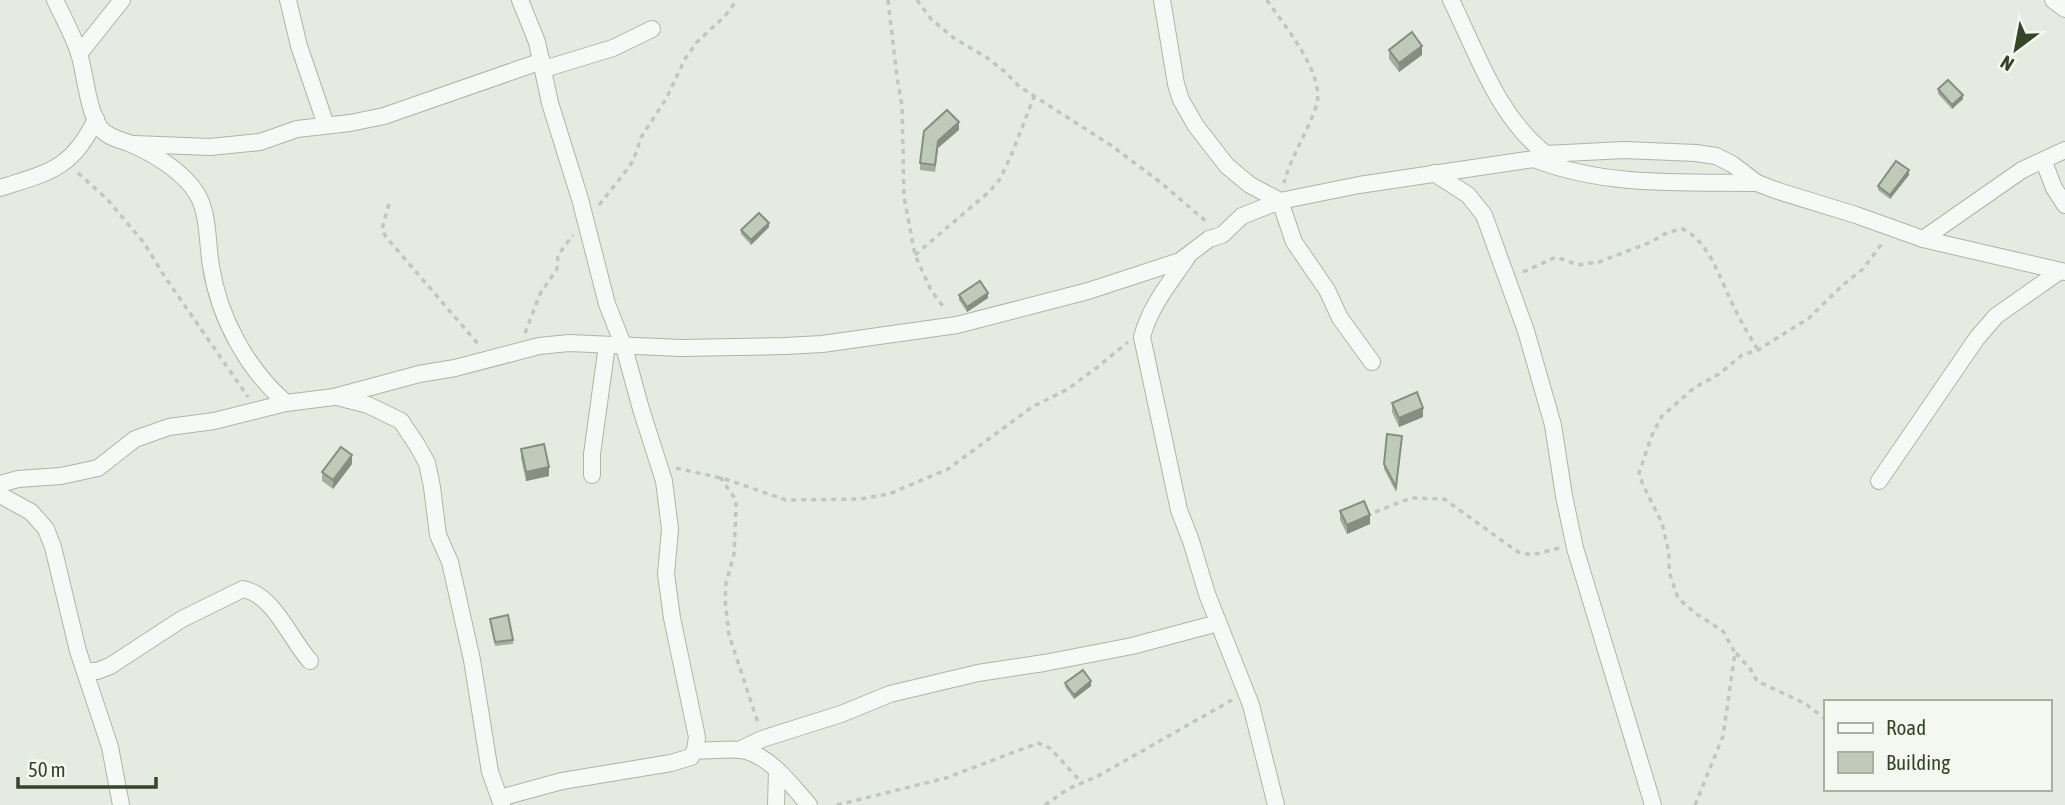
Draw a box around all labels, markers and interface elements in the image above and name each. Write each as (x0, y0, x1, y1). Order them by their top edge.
north arrow (1981, 14, 2051, 84)
text: N (1996, 51, 2018, 76)
legend (1824, 700, 2051, 791)
text: Road (1886, 715, 1926, 739)
scale bar (18, 746, 156, 790)
text: Building (1886, 750, 1950, 774)
text: 50 m (28, 757, 66, 781)

